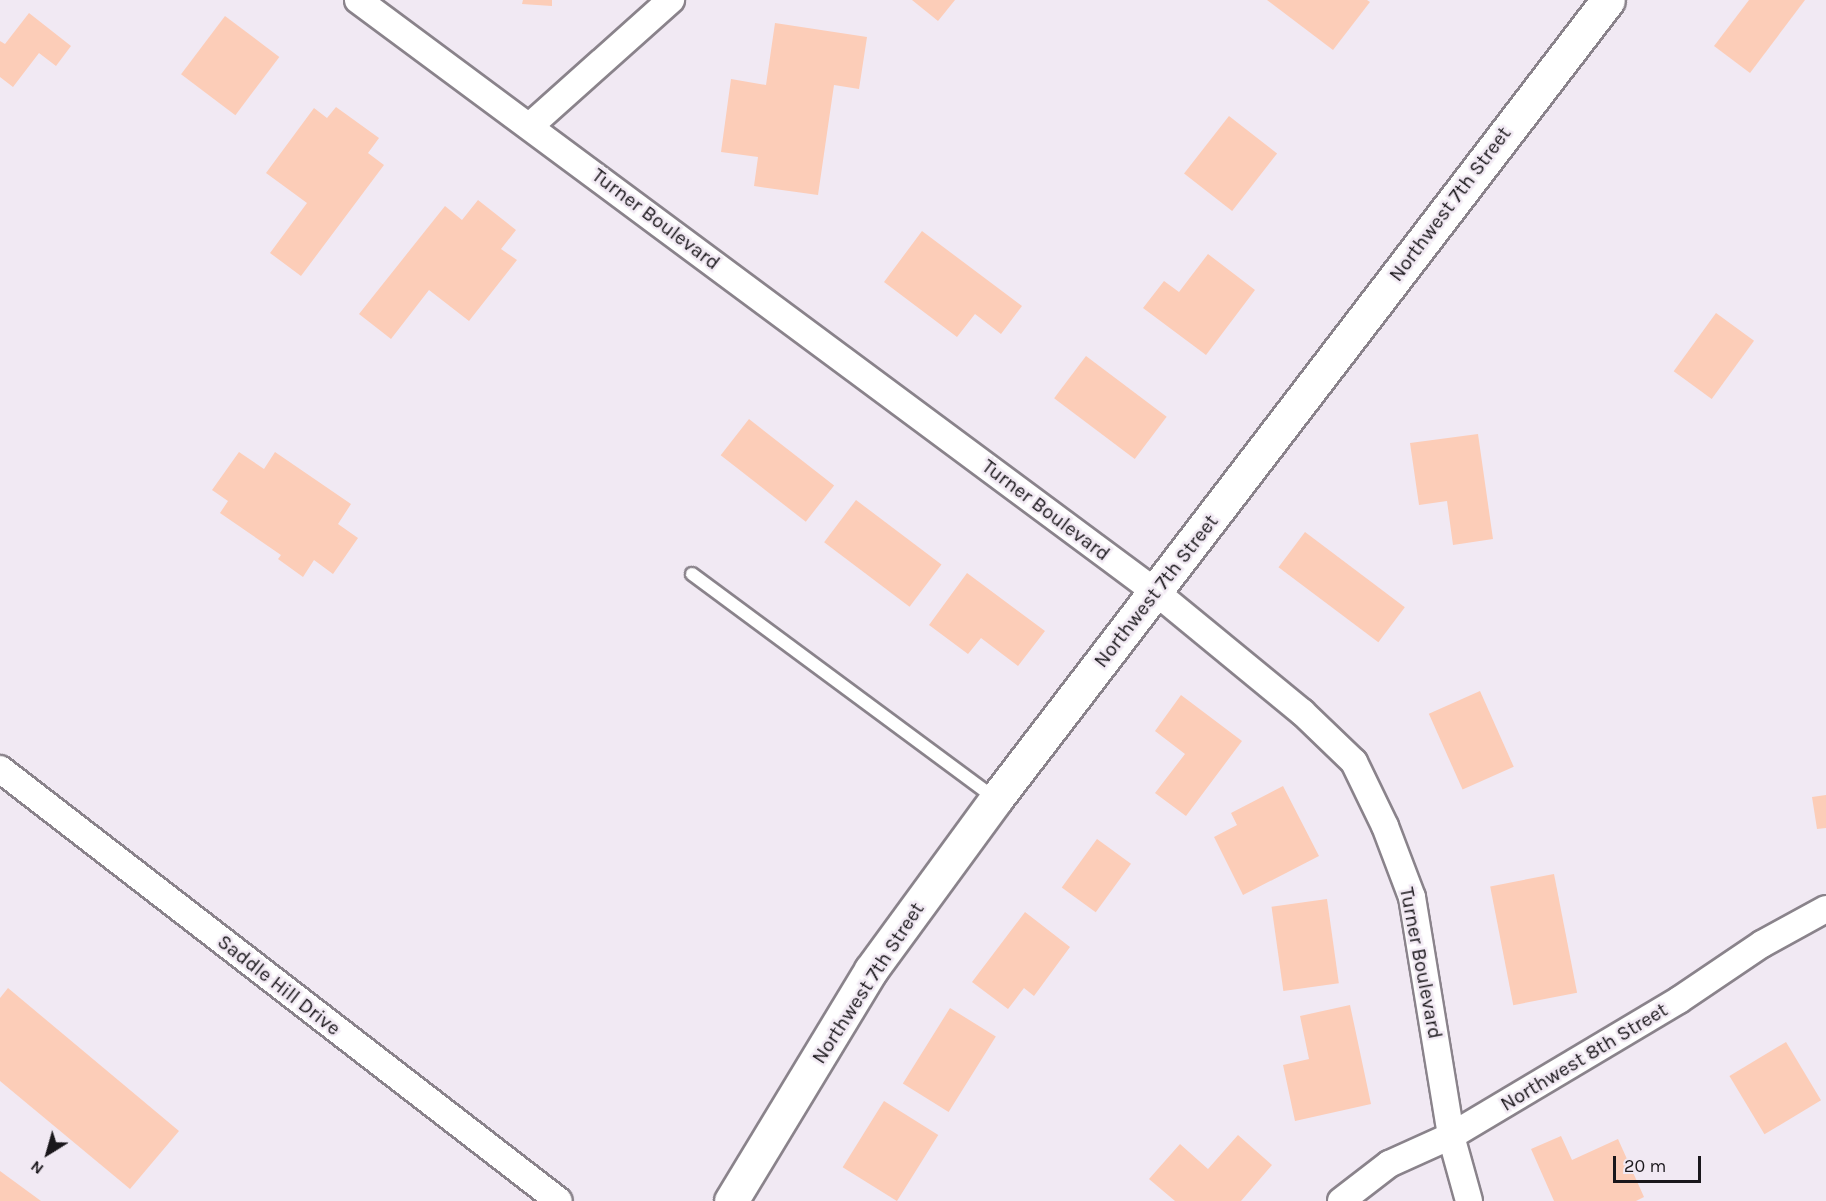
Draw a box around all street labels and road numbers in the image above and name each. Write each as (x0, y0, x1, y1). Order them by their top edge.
street label: Northwest 7th Street (1384, 122, 1516, 286)
street label: Turner Boulevard (587, 163, 725, 275)
street label: Turner Boulevard (977, 454, 1115, 566)
street label: Northwest 7th Street (1089, 510, 1223, 672)
street label: Turner Boulevard (1395, 885, 1447, 1041)
street label: Northwest 7th Street (807, 898, 929, 1068)
street label: Saddle Hill Drive (213, 930, 345, 1040)
street label: Northwest 8th Street (1496, 998, 1672, 1116)

